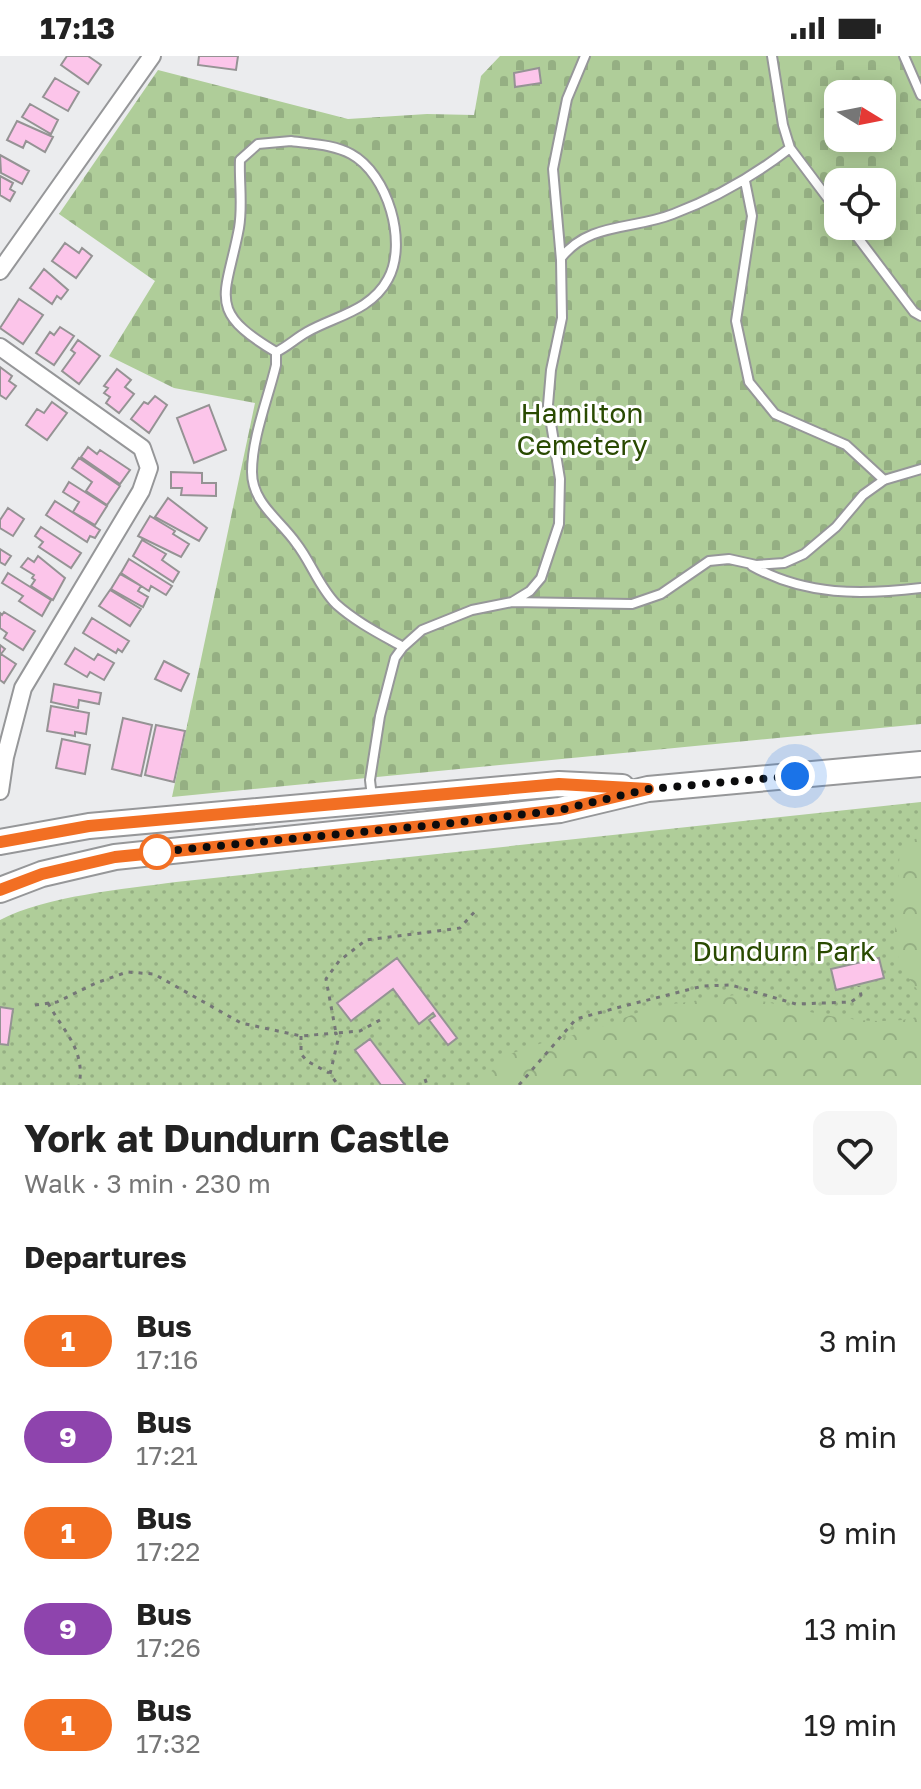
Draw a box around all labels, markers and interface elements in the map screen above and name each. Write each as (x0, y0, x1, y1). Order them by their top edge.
text: 17:13 (40, 10, 115, 46)
north arrow (824, 80, 896, 152)
map controls (824, 80, 896, 240)
button: locate (824, 168, 896, 240)
park label: Hamilton Cemetery (516, 396, 648, 461)
your location (775, 756, 815, 796)
unlabelled marker (140, 835, 174, 869)
park label: Dundurn Park (692, 934, 876, 967)
button: heart (813, 1111, 897, 1195)
text: York at Dundurn Castle (24, 1115, 449, 1160)
text: Walk · 3 min · 230 m (24, 1168, 271, 1199)
text: Departures (24, 1239, 187, 1275)
text: Bus (136, 1308, 192, 1344)
text: 3 min (819, 1323, 897, 1359)
text: 1 (61, 1324, 75, 1357)
text: 17:16 (136, 1344, 199, 1375)
text: Bus (136, 1404, 192, 1440)
text: 8 min (818, 1419, 897, 1455)
text: 9 (59, 1420, 77, 1453)
text: 17:21 (136, 1440, 198, 1471)
text: Bus (136, 1500, 192, 1536)
text: 9 min (818, 1515, 897, 1551)
text: 1 (61, 1516, 75, 1549)
text: 17:22 (136, 1536, 200, 1567)
text: Bus (136, 1596, 192, 1632)
text: 13 min (804, 1611, 897, 1647)
text: 9 (59, 1612, 77, 1645)
text: 17:26 (136, 1632, 201, 1663)
text: Bus (136, 1692, 192, 1728)
text: 19 min (804, 1707, 897, 1743)
text: 1 (61, 1708, 75, 1741)
text: 17:32 (136, 1728, 200, 1759)

